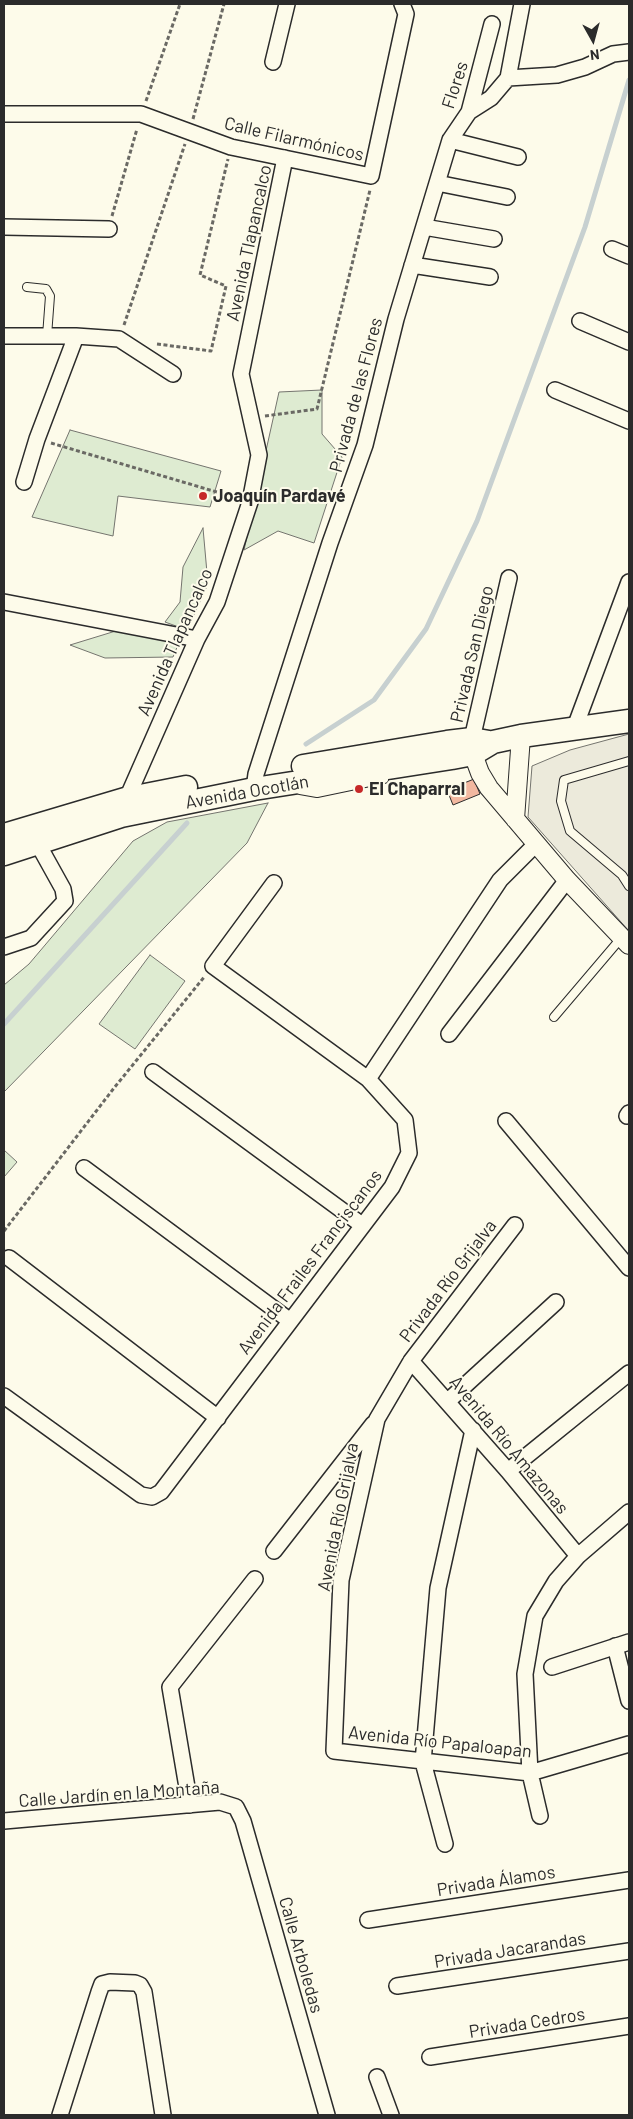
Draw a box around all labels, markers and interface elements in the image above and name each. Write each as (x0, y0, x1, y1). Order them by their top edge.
north arrow (568, 15, 618, 65)
text: N (589, 46, 601, 64)
street label: Flores (437, 58, 473, 112)
street label: Calle Filarmónicos (222, 112, 366, 166)
street label: Avenida Tlapancalco (222, 163, 276, 323)
street label: Privada de las Flores (325, 315, 387, 475)
place label: Joaquín Pardavé (213, 485, 346, 507)
marker: Joaquín Pardavé (197, 490, 209, 502)
street label: Avenida Tlapancalco (133, 565, 217, 719)
street label: Privada San Diego (446, 584, 498, 724)
street label: Avenida Ocotlán (184, 771, 310, 813)
place label: El Chaparral (369, 778, 465, 800)
marker: El Chaparral (353, 783, 365, 795)
street label: Avenida Frailes Franciscanos (233, 1165, 387, 1359)
street label: Privada Río Grijalva (395, 1216, 501, 1346)
street label: Avenida Río Amazonas (445, 1371, 573, 1519)
street label: Avenida Río Grijalva (313, 1441, 363, 1593)
street label: Avenida Río Papaloapan (347, 1722, 533, 1762)
street label: Calle Jardín en la Montaña (18, 1776, 220, 1812)
street label: Privada Álamos (435, 1861, 557, 1901)
street label: Calle Arboledas (274, 1894, 328, 2016)
street label: Privada Jacarandas (433, 1927, 587, 1973)
street label: Privada Cedros (467, 2003, 587, 2043)

